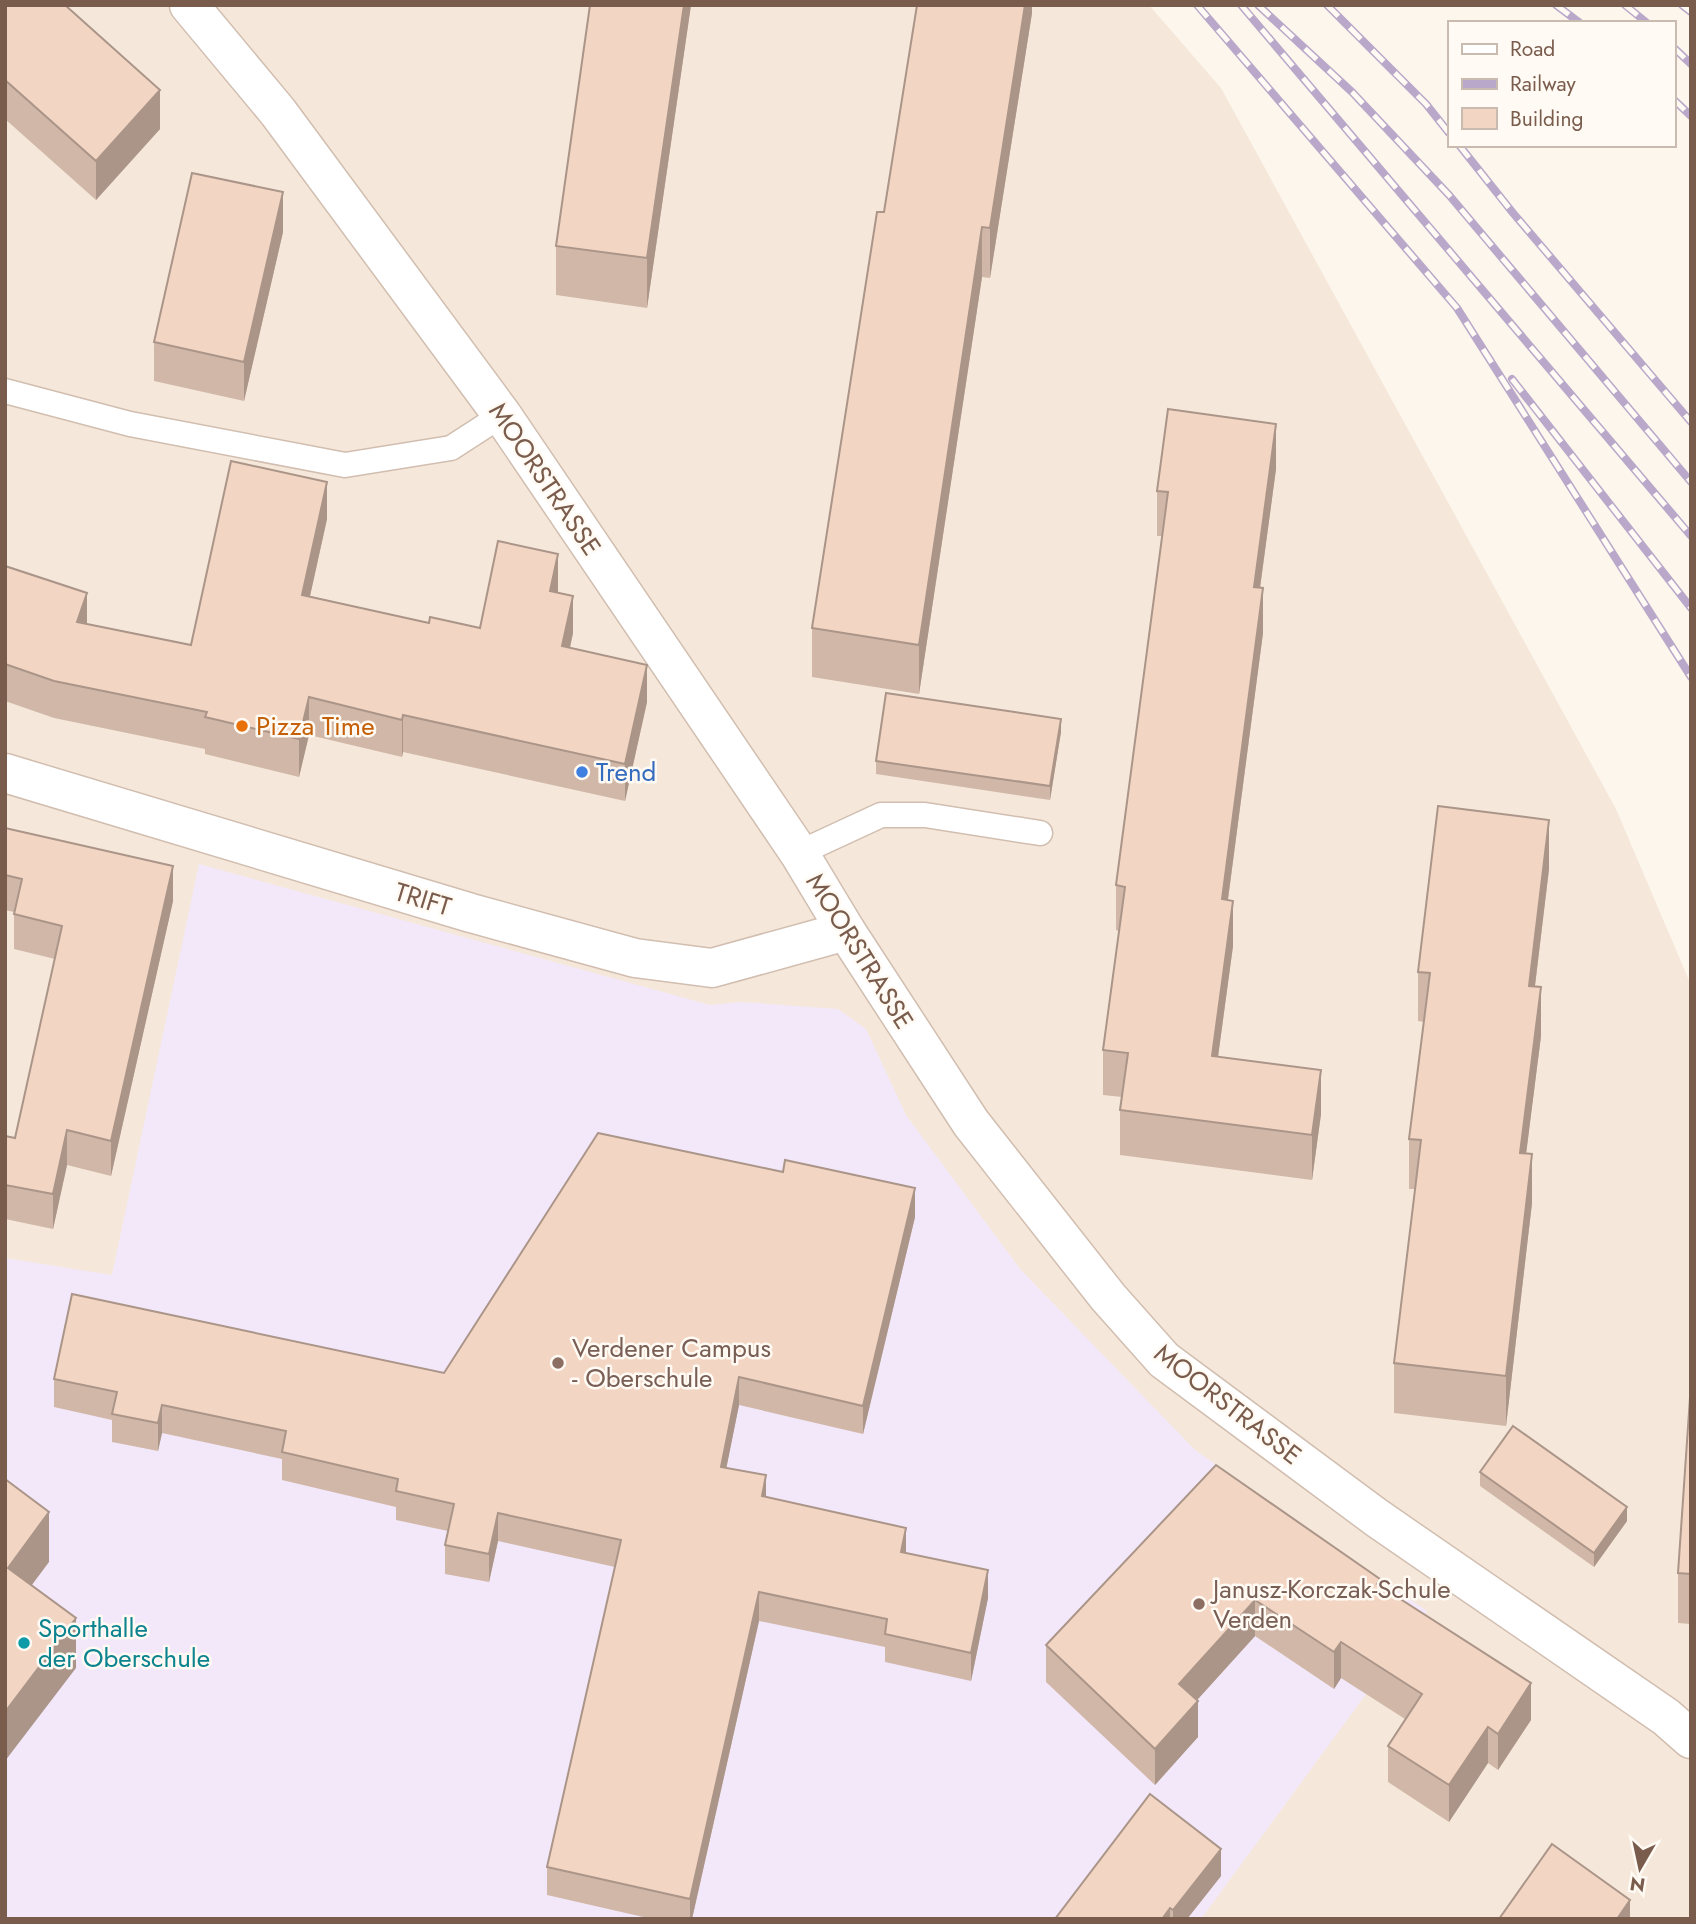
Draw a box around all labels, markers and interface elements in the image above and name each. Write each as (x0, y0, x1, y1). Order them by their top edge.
legend (1448, 21, 1675, 147)
text: Road (1510, 34, 1555, 64)
text: Railway (1510, 69, 1576, 99)
text: Building (1510, 104, 1583, 134)
street label: MOORSTRASSE (480, 395, 610, 563)
place label: Pizza Time (256, 707, 375, 745)
marker: Pizza Time (234, 718, 250, 734)
place label: Trend (596, 753, 656, 791)
marker: Trend (574, 764, 590, 780)
street label: MOORSTRASSE (797, 866, 923, 1036)
street label: TRIFT (390, 872, 456, 926)
place label: Verdener Campus - Oberschule (572, 1329, 771, 1397)
street label: MOORSTRASSE (1146, 1334, 1310, 1474)
marker: Verdener Campus - Oberschule (550, 1355, 566, 1371)
place label: Janusz-Korczak-Schule Verden (1210, 1570, 1451, 1638)
marker: Janusz-Korczak-Schule Verden (1191, 1596, 1207, 1612)
place label: Sporthalle der Oberschule (38, 1609, 210, 1677)
marker: Sporthalle der Oberschule (16, 1635, 32, 1651)
north arrow (1605, 1833, 1675, 1903)
text: N (1628, 1870, 1647, 1899)

